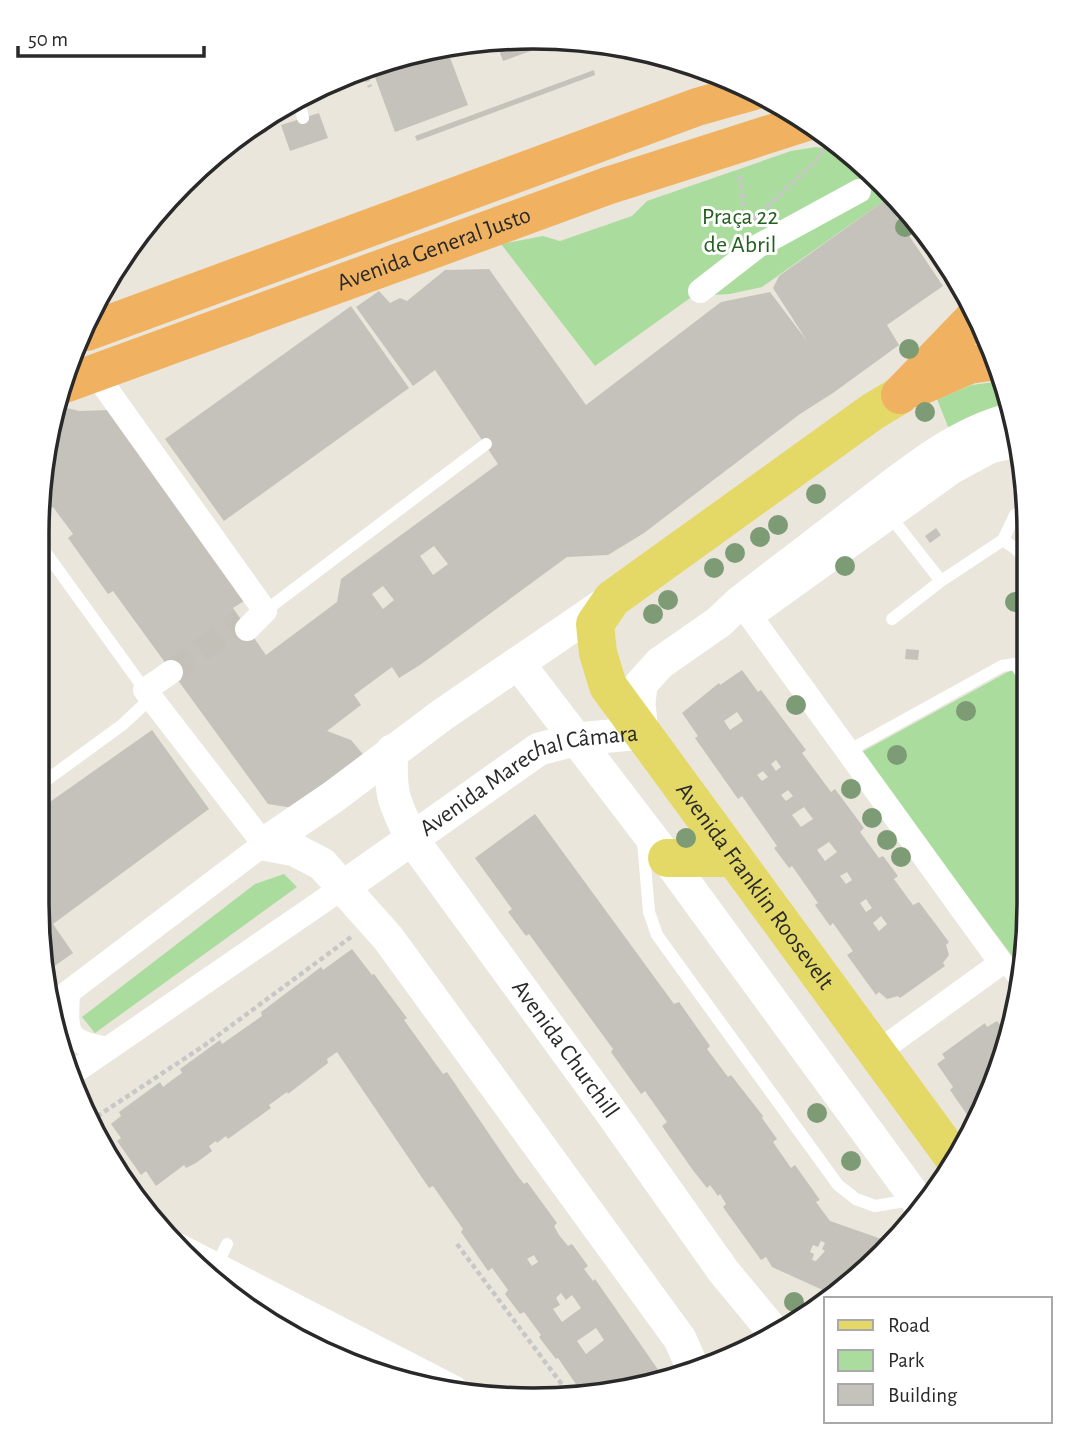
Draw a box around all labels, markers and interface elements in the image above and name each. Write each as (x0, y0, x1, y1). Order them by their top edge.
scale bar (18, 14, 203, 58)
text: 50 m (28, 29, 68, 50)
street label: Avenida General Justo (334, 203, 534, 296)
park label: Praça 22 de Abril (702, 205, 778, 257)
street label: Avenida Marechal Câmara (416, 721, 639, 841)
street label: Avenida Franklin Roosevelt (671, 778, 838, 994)
street label: Avenida Churchill (507, 976, 623, 1123)
legend (824, 1297, 1052, 1423)
text: Road (888, 1315, 930, 1336)
text: Park (888, 1350, 925, 1371)
text: Building (888, 1385, 958, 1406)

